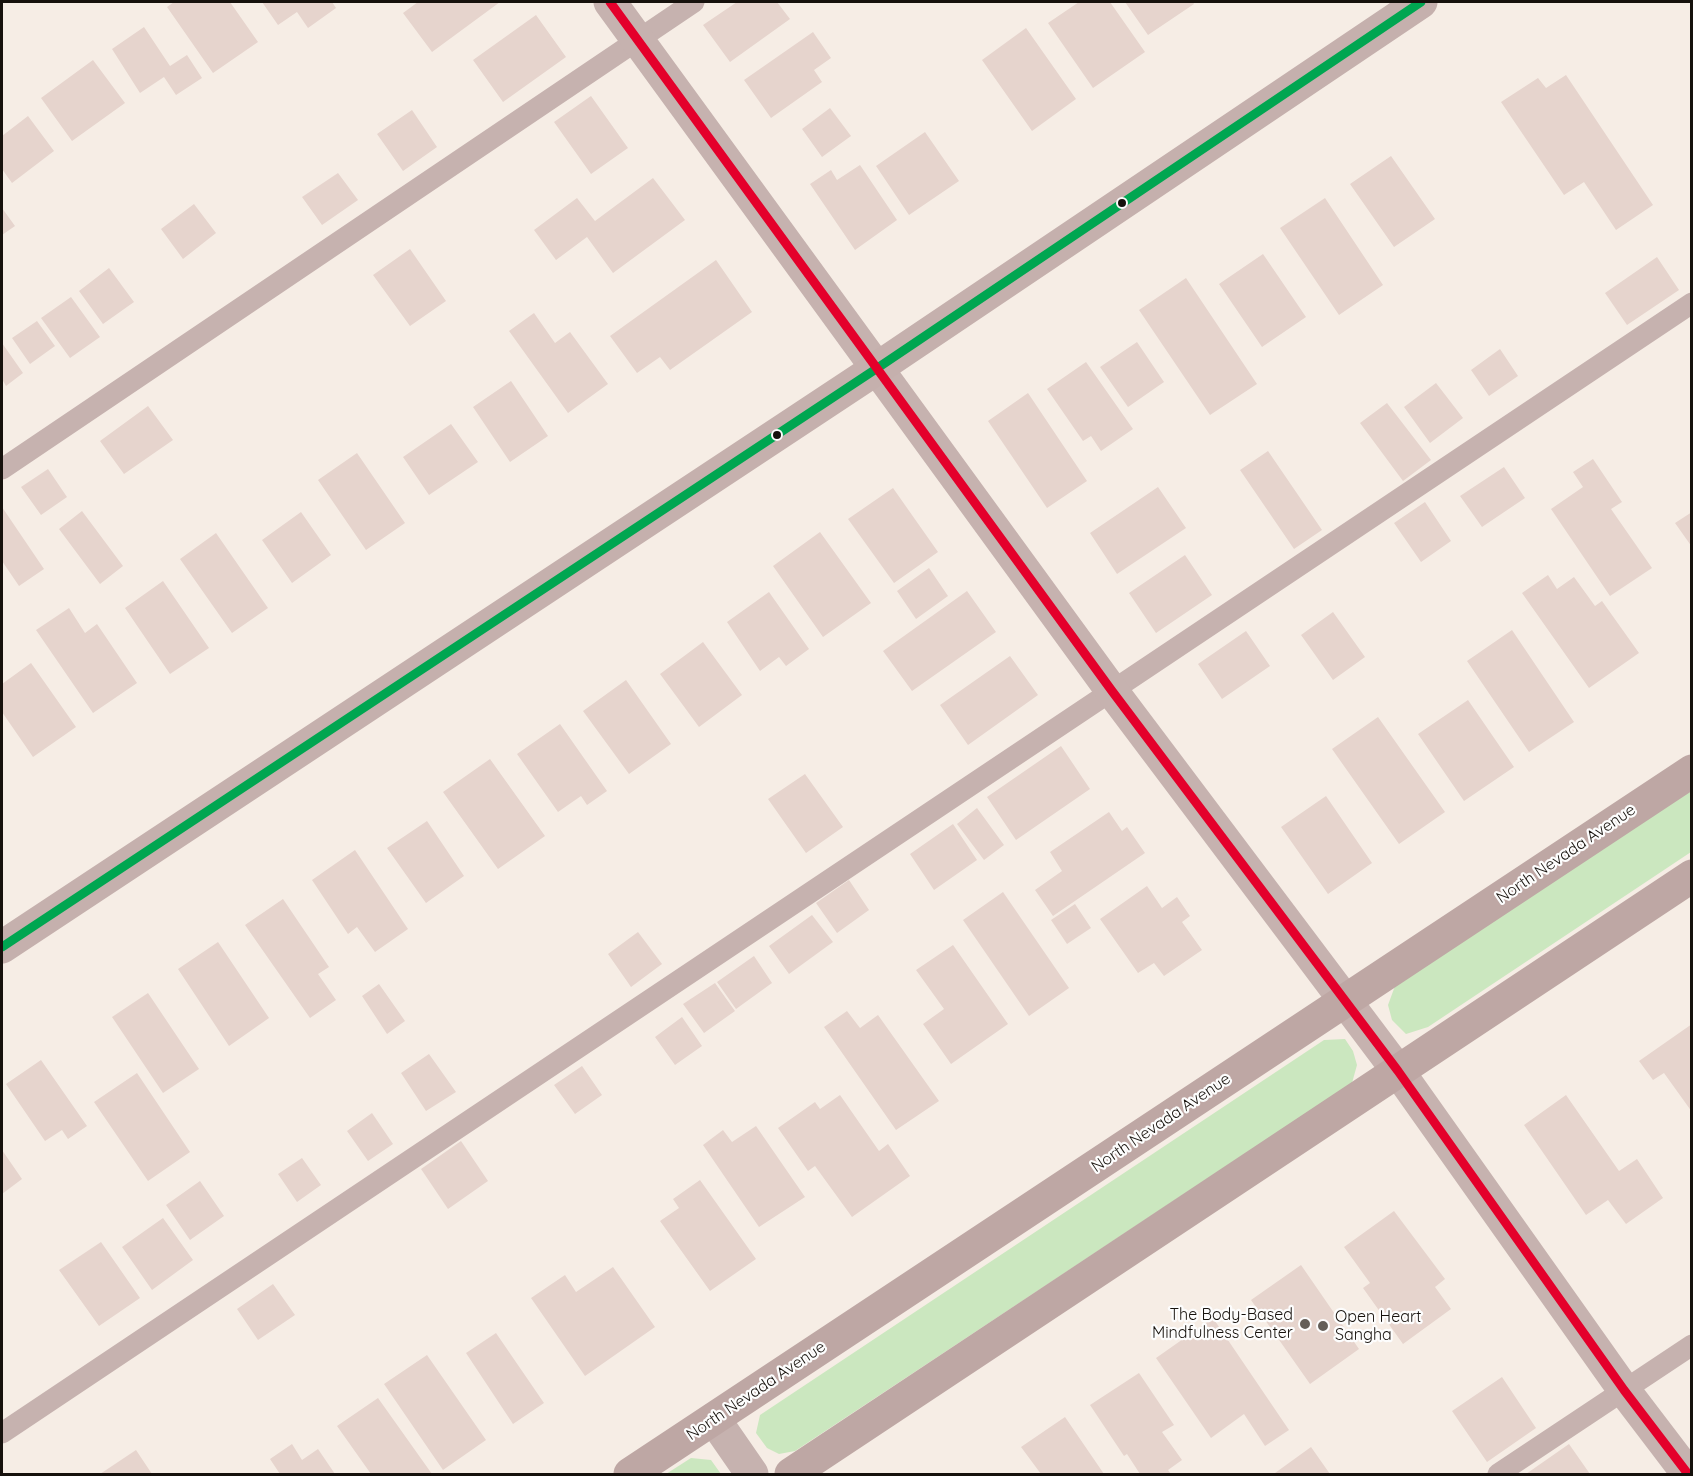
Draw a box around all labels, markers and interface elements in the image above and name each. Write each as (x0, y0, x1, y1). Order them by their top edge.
unlabelled marker (1116, 197, 1128, 209)
unlabelled marker (771, 429, 783, 441)
street label: North Nevada Avenue (1493, 800, 1639, 908)
street label: North Nevada Avenue (1088, 1069, 1234, 1177)
place label: The Body-Based Mindfulness Center (1152, 1305, 1293, 1343)
place label: Open Heart Sangha (1335, 1307, 1422, 1345)
marker: The Body-Based Mindfulness Center (1298, 1317, 1312, 1331)
marker: Open Heart Sangha (1316, 1319, 1330, 1333)
street label: North Nevada Avenue (683, 1337, 829, 1445)

